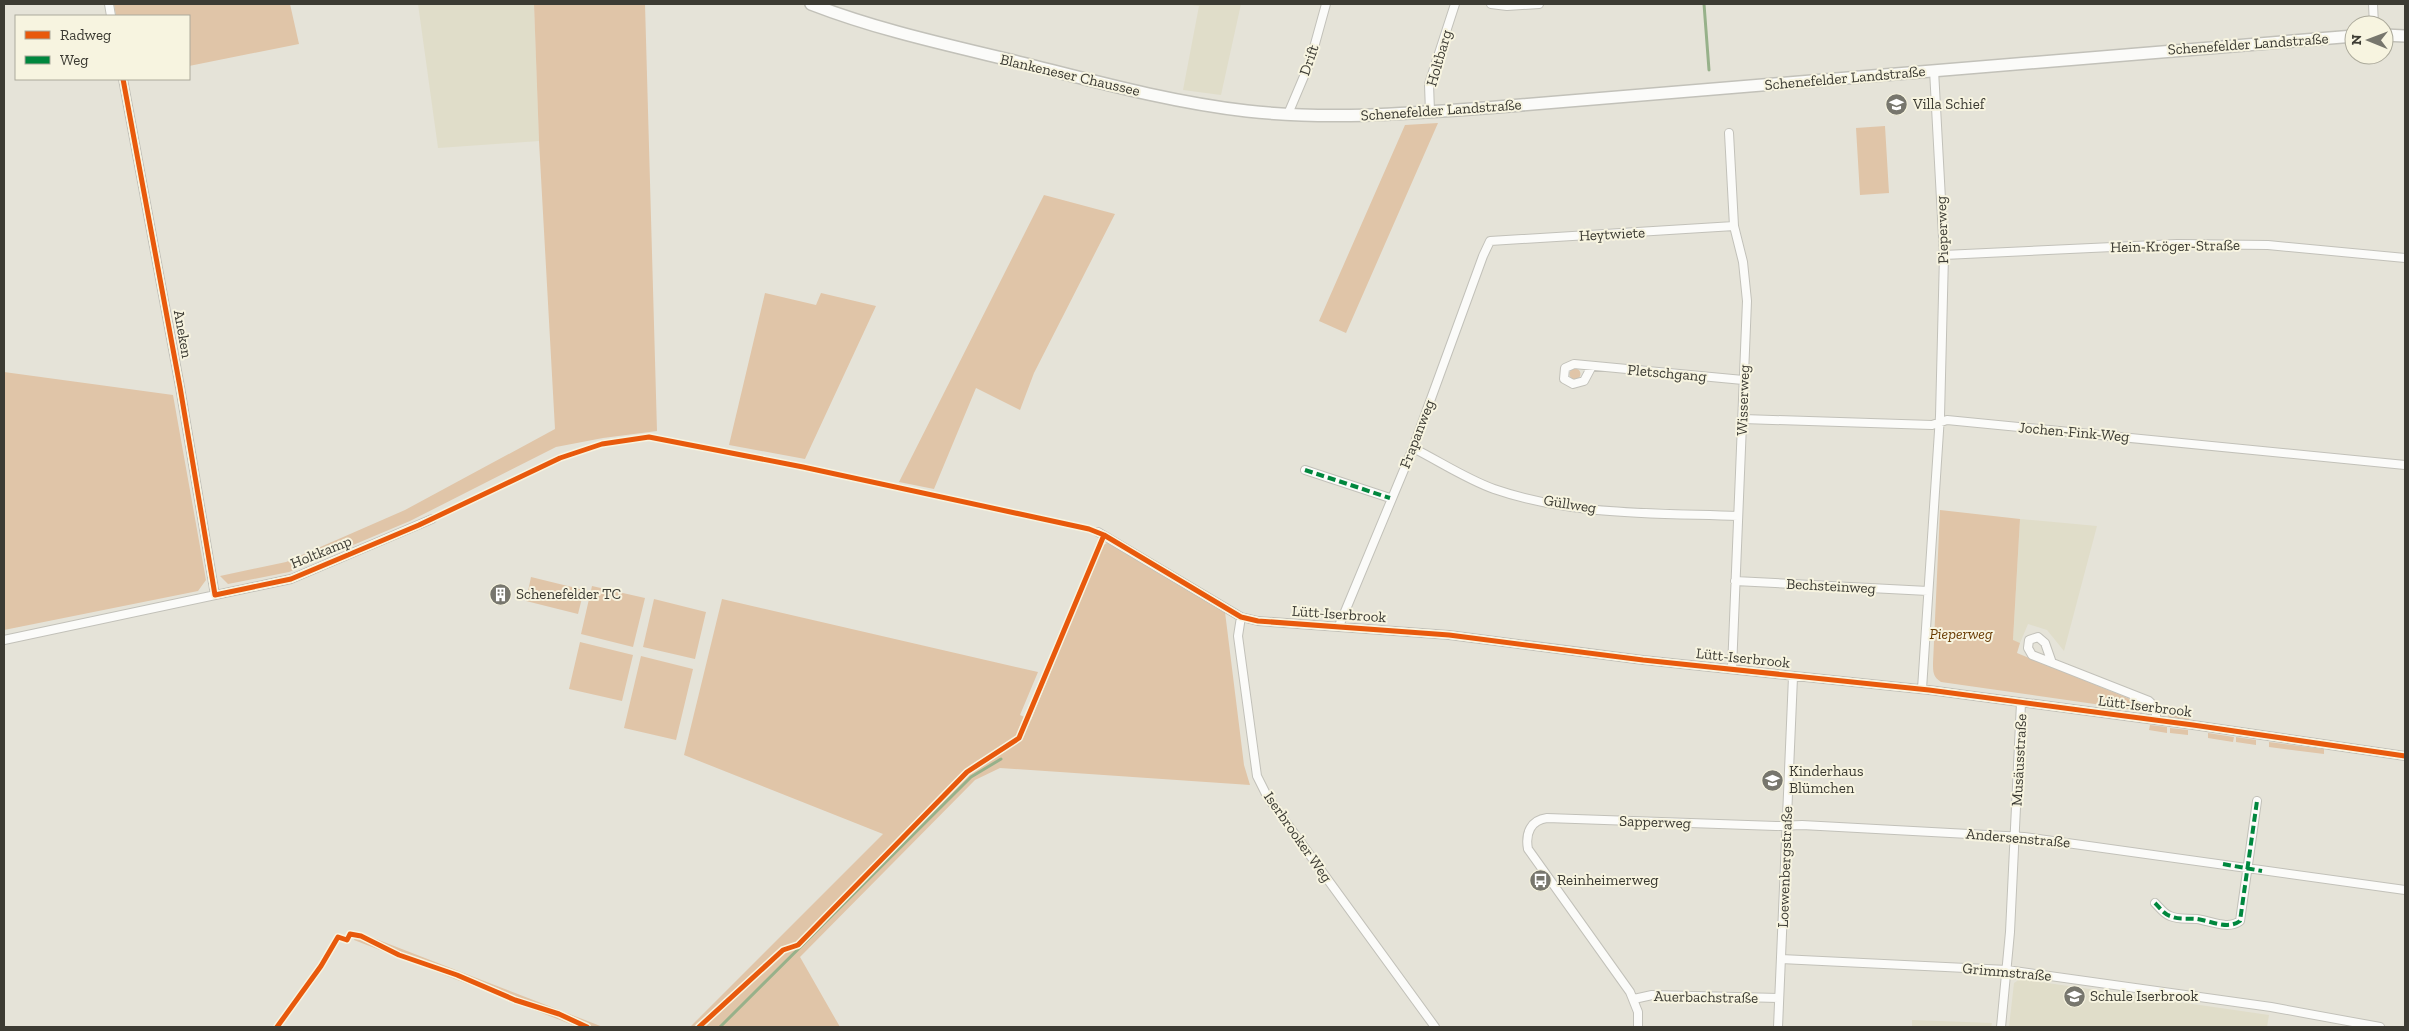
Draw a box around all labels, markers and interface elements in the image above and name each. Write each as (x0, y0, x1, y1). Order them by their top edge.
legend (15, 15, 190, 80)
north arrow (2344, 15, 2394, 65)
text: Radweg (60, 26, 111, 44)
street label: Holtbarg (1422, 28, 1456, 88)
street label: Schenefelder Landstraße (2167, 29, 2329, 59)
text: N (2348, 34, 2365, 45)
street label: Drift (1295, 42, 1323, 78)
street label: Blankeneser Chaussee (998, 50, 1142, 100)
text: Weg (60, 51, 89, 69)
street label: Schenefelder Landstraße (1764, 62, 1926, 94)
school or university icon: Villa Schief (1885, 92, 1909, 116)
street label: Schenefelder Landstraße (1360, 95, 1522, 125)
place label: Villa Schief (1912, 95, 1986, 113)
street label: Pieperweg (1932, 196, 1952, 264)
street label: Heytwiete (1578, 223, 1646, 245)
street label: Hein-Kröger-Straße (2110, 236, 2240, 256)
street label: Aneken (170, 309, 196, 360)
street label: Pletschgang (1627, 361, 1707, 385)
street label: Wisserweg (1733, 364, 1753, 436)
street label: Frapanweg (1396, 397, 1438, 471)
street label: Jochen-Fink-Weg (2018, 418, 2130, 446)
street label: Güllweg (1542, 491, 1598, 517)
street label: Holtkamp (288, 532, 354, 572)
street label: Bechsteinweg (1786, 575, 1876, 597)
building icon: Schenefelder TC (488, 582, 512, 606)
place label: Schenefelder TC (516, 585, 621, 603)
street label: Lütt-Iserbrook (1291, 602, 1387, 626)
park label: Pieperweg (1929, 625, 1993, 643)
street label: Lütt-Iserbrook (1695, 644, 1791, 672)
street label: Lütt-Iserbrook (2097, 691, 2193, 721)
street label: Musäusstraße (2008, 713, 2030, 807)
place label: Kinderhaus Blümchen (1789, 762, 1864, 797)
school or university icon: Kinderhaus Blümchen (1761, 768, 1785, 792)
street label: Iserbrooker Weg (1260, 788, 1336, 886)
street label: Loewenbergstraße (1774, 806, 1796, 928)
street label: Sapperweg (1619, 812, 1691, 832)
street label: Andersenstraße (1965, 824, 2071, 852)
bus stop icon: Reinheimerweg (1529, 868, 1553, 892)
place label: Reinheimerweg (1557, 871, 1658, 889)
street label: Grimmstraße (1962, 959, 2052, 985)
school or university icon: Schule Iserbrook (2062, 984, 2086, 1008)
street label: Auerbachstraße (1654, 987, 1758, 1007)
place label: Schule Iserbrook (2090, 987, 2199, 1005)

